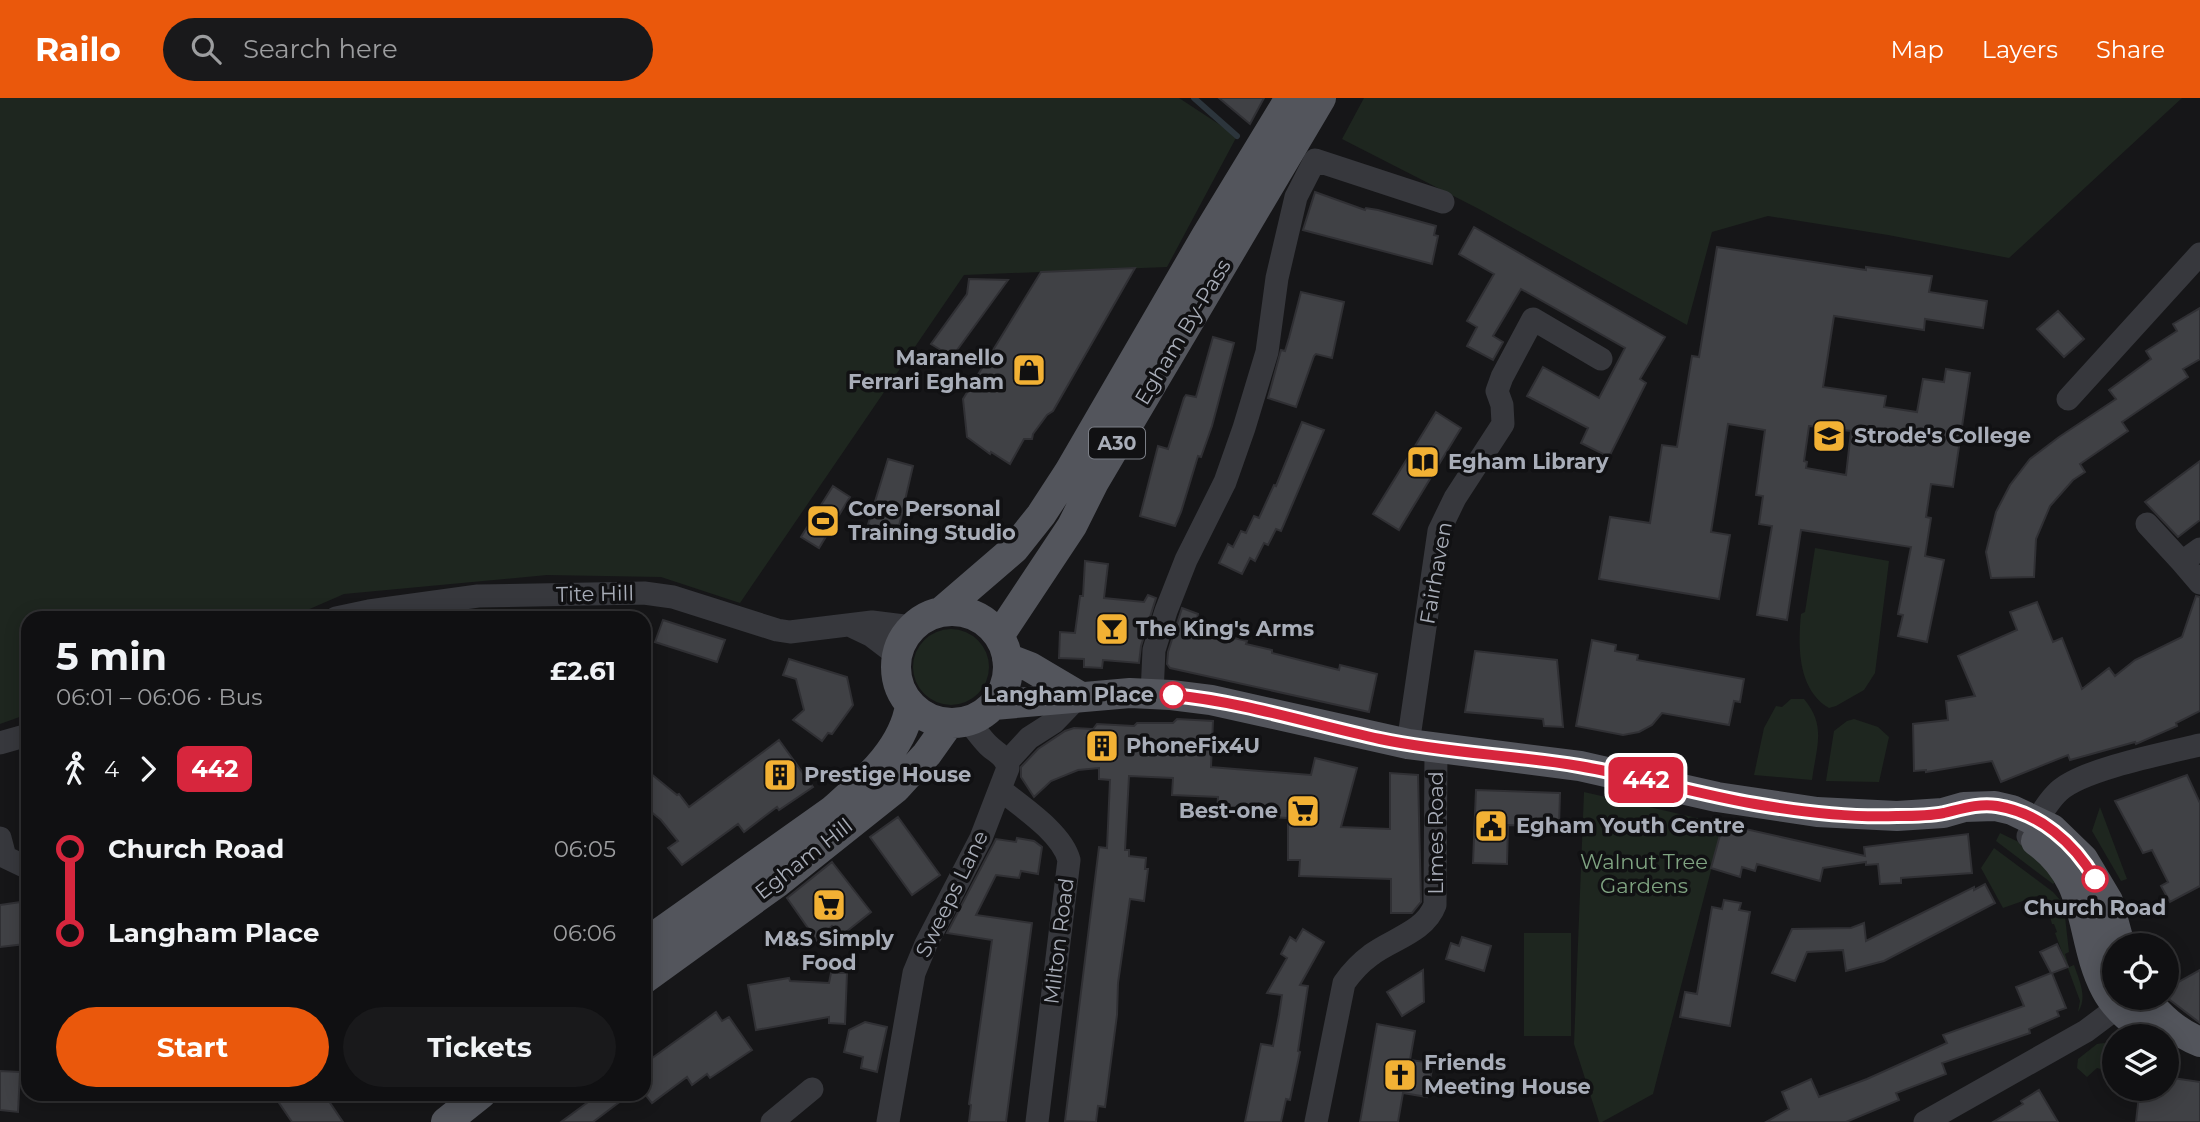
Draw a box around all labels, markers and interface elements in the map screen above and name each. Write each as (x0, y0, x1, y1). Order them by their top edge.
search box (163, 18, 653, 81)
text: Railo (35, 29, 121, 69)
icon: search (187, 30, 225, 68)
text: Search here (243, 33, 398, 65)
text: Map (1890, 35, 1944, 64)
text: Layers (1982, 35, 2058, 64)
text: Share (2096, 35, 2165, 64)
street label: Egham By-Pass (1129, 254, 1236, 409)
place label: Maranello Ferrari Egham (848, 345, 1004, 394)
shop icon: Maranello Ferrari Egham (1010, 351, 1048, 389)
school or university icon: Strode's College (1810, 417, 1848, 455)
place label: Strode's College (1854, 423, 2031, 448)
road number: A30 (1089, 428, 1145, 458)
library icon: Egham Library (1404, 443, 1442, 481)
place label: Egham Library (1448, 449, 1609, 474)
place label: Core Personal Training Studio (848, 496, 1016, 545)
sports icon: Core Personal Training Studio (804, 502, 842, 540)
street label: Fairhaven (1414, 520, 1457, 626)
street label: Tite Hill (556, 580, 634, 607)
bar icon: The King's Arms (1093, 610, 1131, 648)
place label: The King's Arms (1136, 616, 1314, 641)
text: 5 min (56, 633, 167, 680)
text: £2.61 (550, 655, 616, 687)
place label: Langham Place (983, 682, 1154, 707)
marker: Langham Place (1160, 682, 1186, 708)
text: 06:01 – 06:06 · Bus (56, 683, 262, 711)
building icon: PhoneFix4U (1083, 727, 1121, 765)
place label: PhoneFix4U (1126, 733, 1260, 758)
icon: walk (56, 750, 94, 788)
icon: forward (129, 750, 167, 788)
text: 442 (191, 754, 238, 783)
text: 4 (104, 755, 119, 783)
building icon: Prestige House (761, 756, 799, 794)
line badge: 442 (1606, 757, 1686, 803)
place label: Prestige House (804, 762, 971, 787)
text: 442 (1622, 765, 1670, 794)
street label: Limes Road (1423, 771, 1448, 895)
supermarket icon: Best-one (1284, 792, 1322, 830)
place label: Best-one (1179, 798, 1278, 823)
public building icon: Egham Youth Centre (1472, 807, 1510, 845)
street label: Egham Hill (750, 813, 857, 904)
place label: Egham Youth Centre (1516, 813, 1745, 838)
street label: Sweeps Lane (910, 826, 993, 961)
text: Church Road (108, 833, 284, 865)
text: 06:05 (554, 835, 616, 863)
park label: Walnut Tree Gardens (1580, 849, 1708, 898)
marker: Church Road (2082, 866, 2108, 892)
street label: Milton Road (1038, 876, 1079, 1006)
supermarket icon: M&S Simply Food (810, 886, 848, 924)
place label: Church Road (2024, 895, 2166, 920)
text: Langham Place (108, 917, 319, 949)
text: 06:06 (553, 919, 616, 947)
place label: M&S Simply Food (764, 926, 894, 975)
map controls (2102, 933, 2179, 1101)
button: locate (2102, 933, 2179, 1010)
button: Start (56, 1007, 329, 1087)
button: Tickets (343, 1007, 616, 1087)
button: layers (2102, 1024, 2179, 1101)
place label: Friends Meeting House (1424, 1050, 1591, 1099)
church icon: Friends Meeting House (1381, 1056, 1419, 1094)

